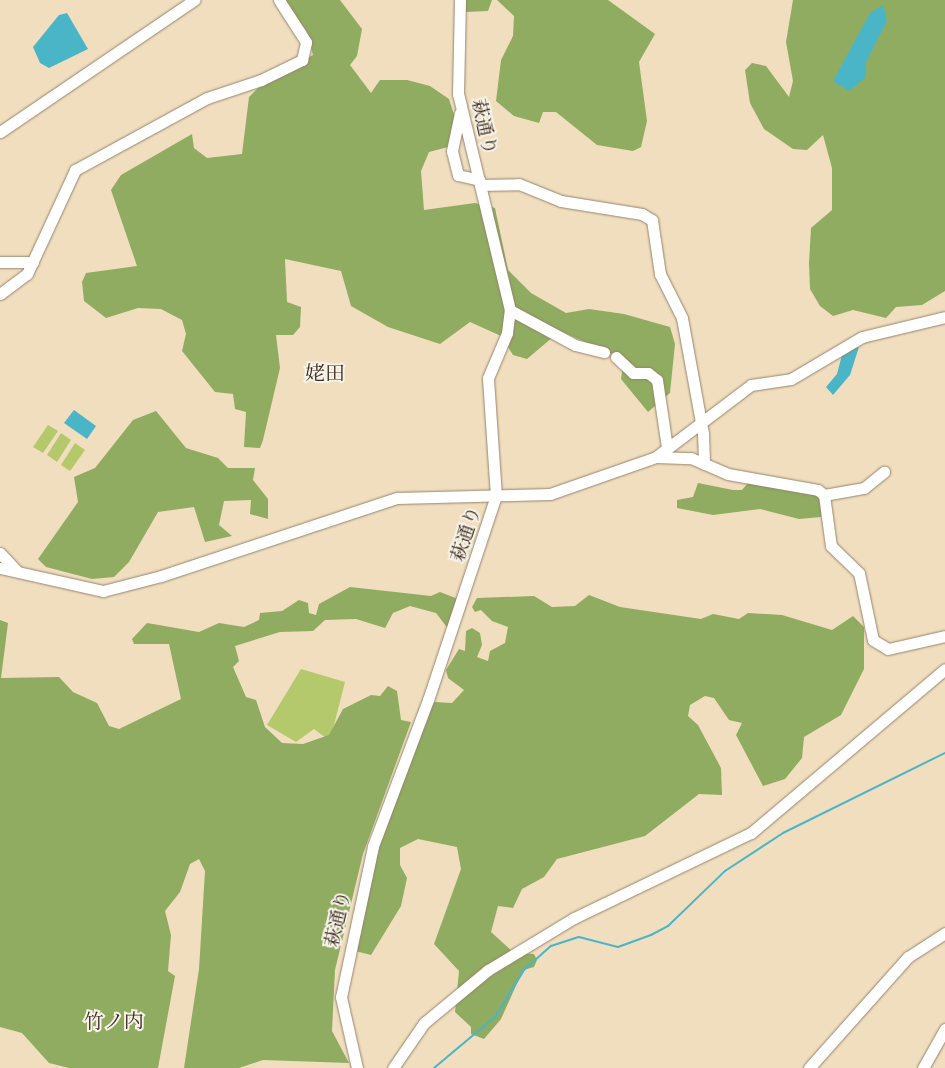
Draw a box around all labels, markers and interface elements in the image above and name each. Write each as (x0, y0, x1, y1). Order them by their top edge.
street label: 萩通り (466, 97, 502, 157)
district label: 姥田 (305, 361, 345, 385)
street label: 萩通り (446, 503, 486, 565)
street label: 萩通り (320, 889, 356, 949)
district label: 竹ノ内 (84, 1009, 144, 1033)

